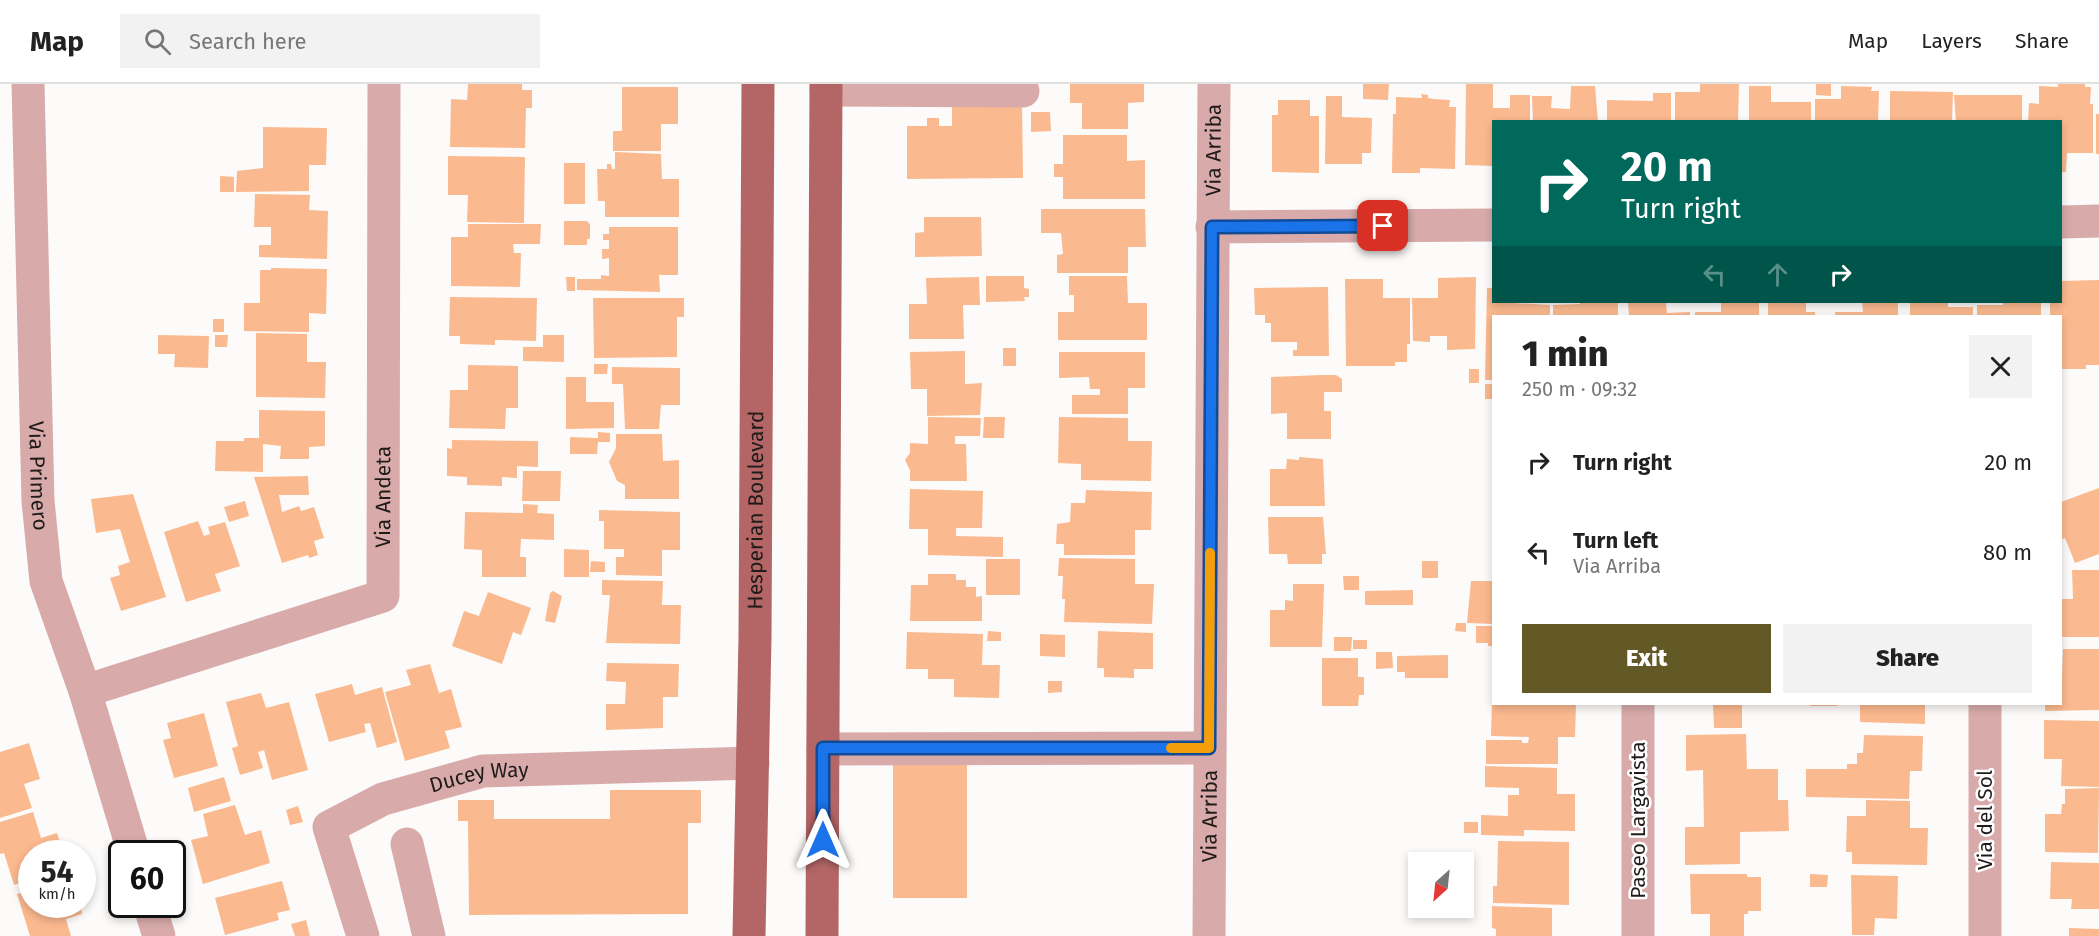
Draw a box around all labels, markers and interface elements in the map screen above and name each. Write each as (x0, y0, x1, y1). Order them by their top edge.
search box (120, 14, 540, 68)
text: Map (30, 25, 84, 58)
icon: search (141, 25, 174, 58)
text: Search here (189, 28, 307, 55)
text: Map (1848, 28, 1888, 54)
text: Layers (1921, 28, 1982, 54)
text: Share (2015, 28, 2069, 54)
street label: Via Arriba (1200, 104, 1227, 196)
text: 20 m (1621, 142, 1713, 192)
icon: right (1522, 144, 1600, 222)
text: Turn right (1621, 193, 1741, 225)
pin (1357, 200, 1408, 251)
icon: arrive (1366, 209, 1399, 242)
icon: left (1698, 258, 1731, 291)
icon: ahead (1761, 258, 1794, 291)
icon: right (1824, 258, 1857, 291)
text: 1 min (1522, 332, 1608, 376)
button: close (1969, 335, 2032, 398)
text: 250 m · 09:32 (1522, 377, 1637, 401)
street label: Hesperian Boulevard (742, 410, 769, 610)
street label: Via Primero (23, 421, 54, 532)
street label: Via Andeta (370, 446, 396, 548)
icon: right (1522, 446, 1555, 479)
text: Turn right (1573, 449, 1672, 476)
text: 20 m (1984, 449, 2032, 476)
text: Turn left (1573, 527, 1658, 554)
icon: left (1522, 536, 1555, 569)
text: 80 m (1983, 539, 2032, 566)
text: Via Arriba (1573, 554, 1661, 578)
button: Exit (1522, 624, 1771, 693)
button: Share (1783, 624, 2032, 693)
street label: Paseo Largavista (1625, 741, 1651, 899)
street label: Ducey Way (426, 757, 530, 798)
street label: Via Arriba (1196, 770, 1223, 862)
street label: Via del Sol (1972, 770, 1998, 870)
position arrow (791, 808, 855, 872)
speed limit sign: 60 (108, 840, 186, 918)
north arrow (1408, 852, 1474, 918)
map controls (1408, 852, 1474, 918)
text: 54 (40, 854, 74, 890)
text: km/h (38, 885, 76, 903)

